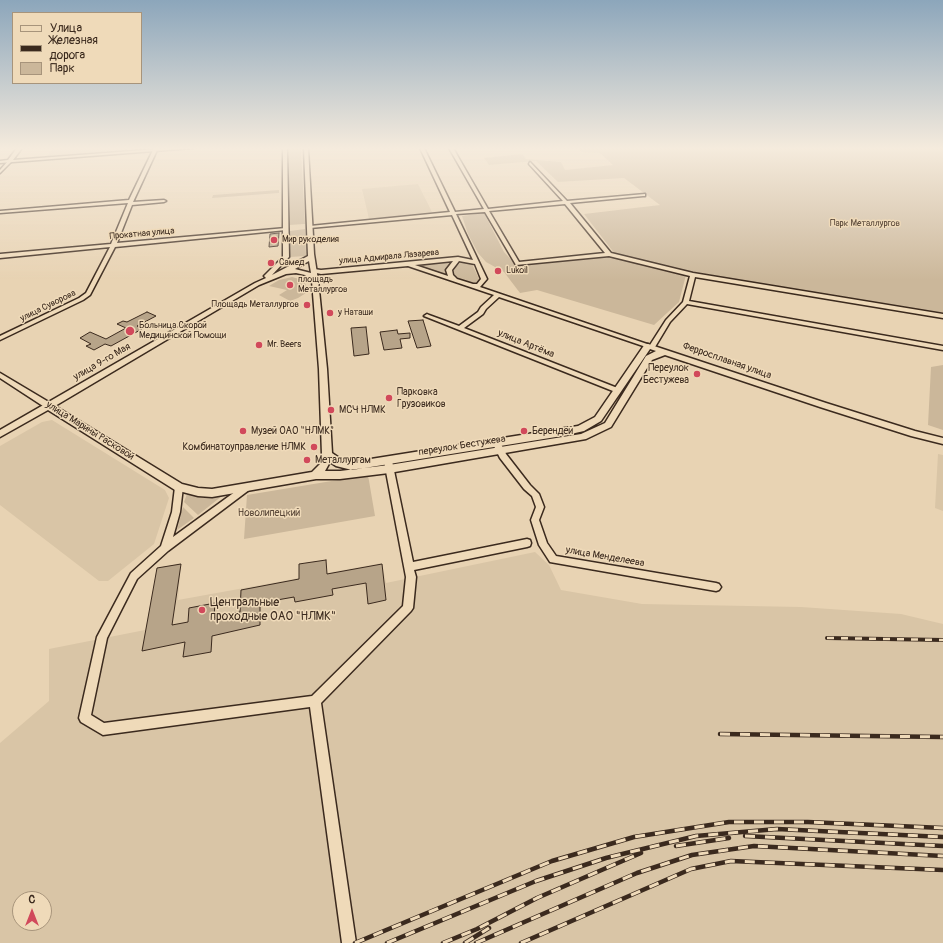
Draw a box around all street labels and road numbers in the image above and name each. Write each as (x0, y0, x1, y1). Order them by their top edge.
street label: Прокатная улица (109, 226, 175, 242)
street label: улица Адмирала Лазарева (339, 247, 439, 267)
street label: улица Суворова (18, 288, 78, 324)
street label: улица Артёма (496, 327, 556, 361)
street label: Ферросплавная улица (681, 340, 773, 382)
street label: улица 9-го Мая (71, 341, 133, 383)
street label: улица Марины Расковой (44, 399, 136, 463)
street label: переулок Бестужева (418, 433, 506, 459)
street label: улица Менделеева (565, 544, 645, 570)

